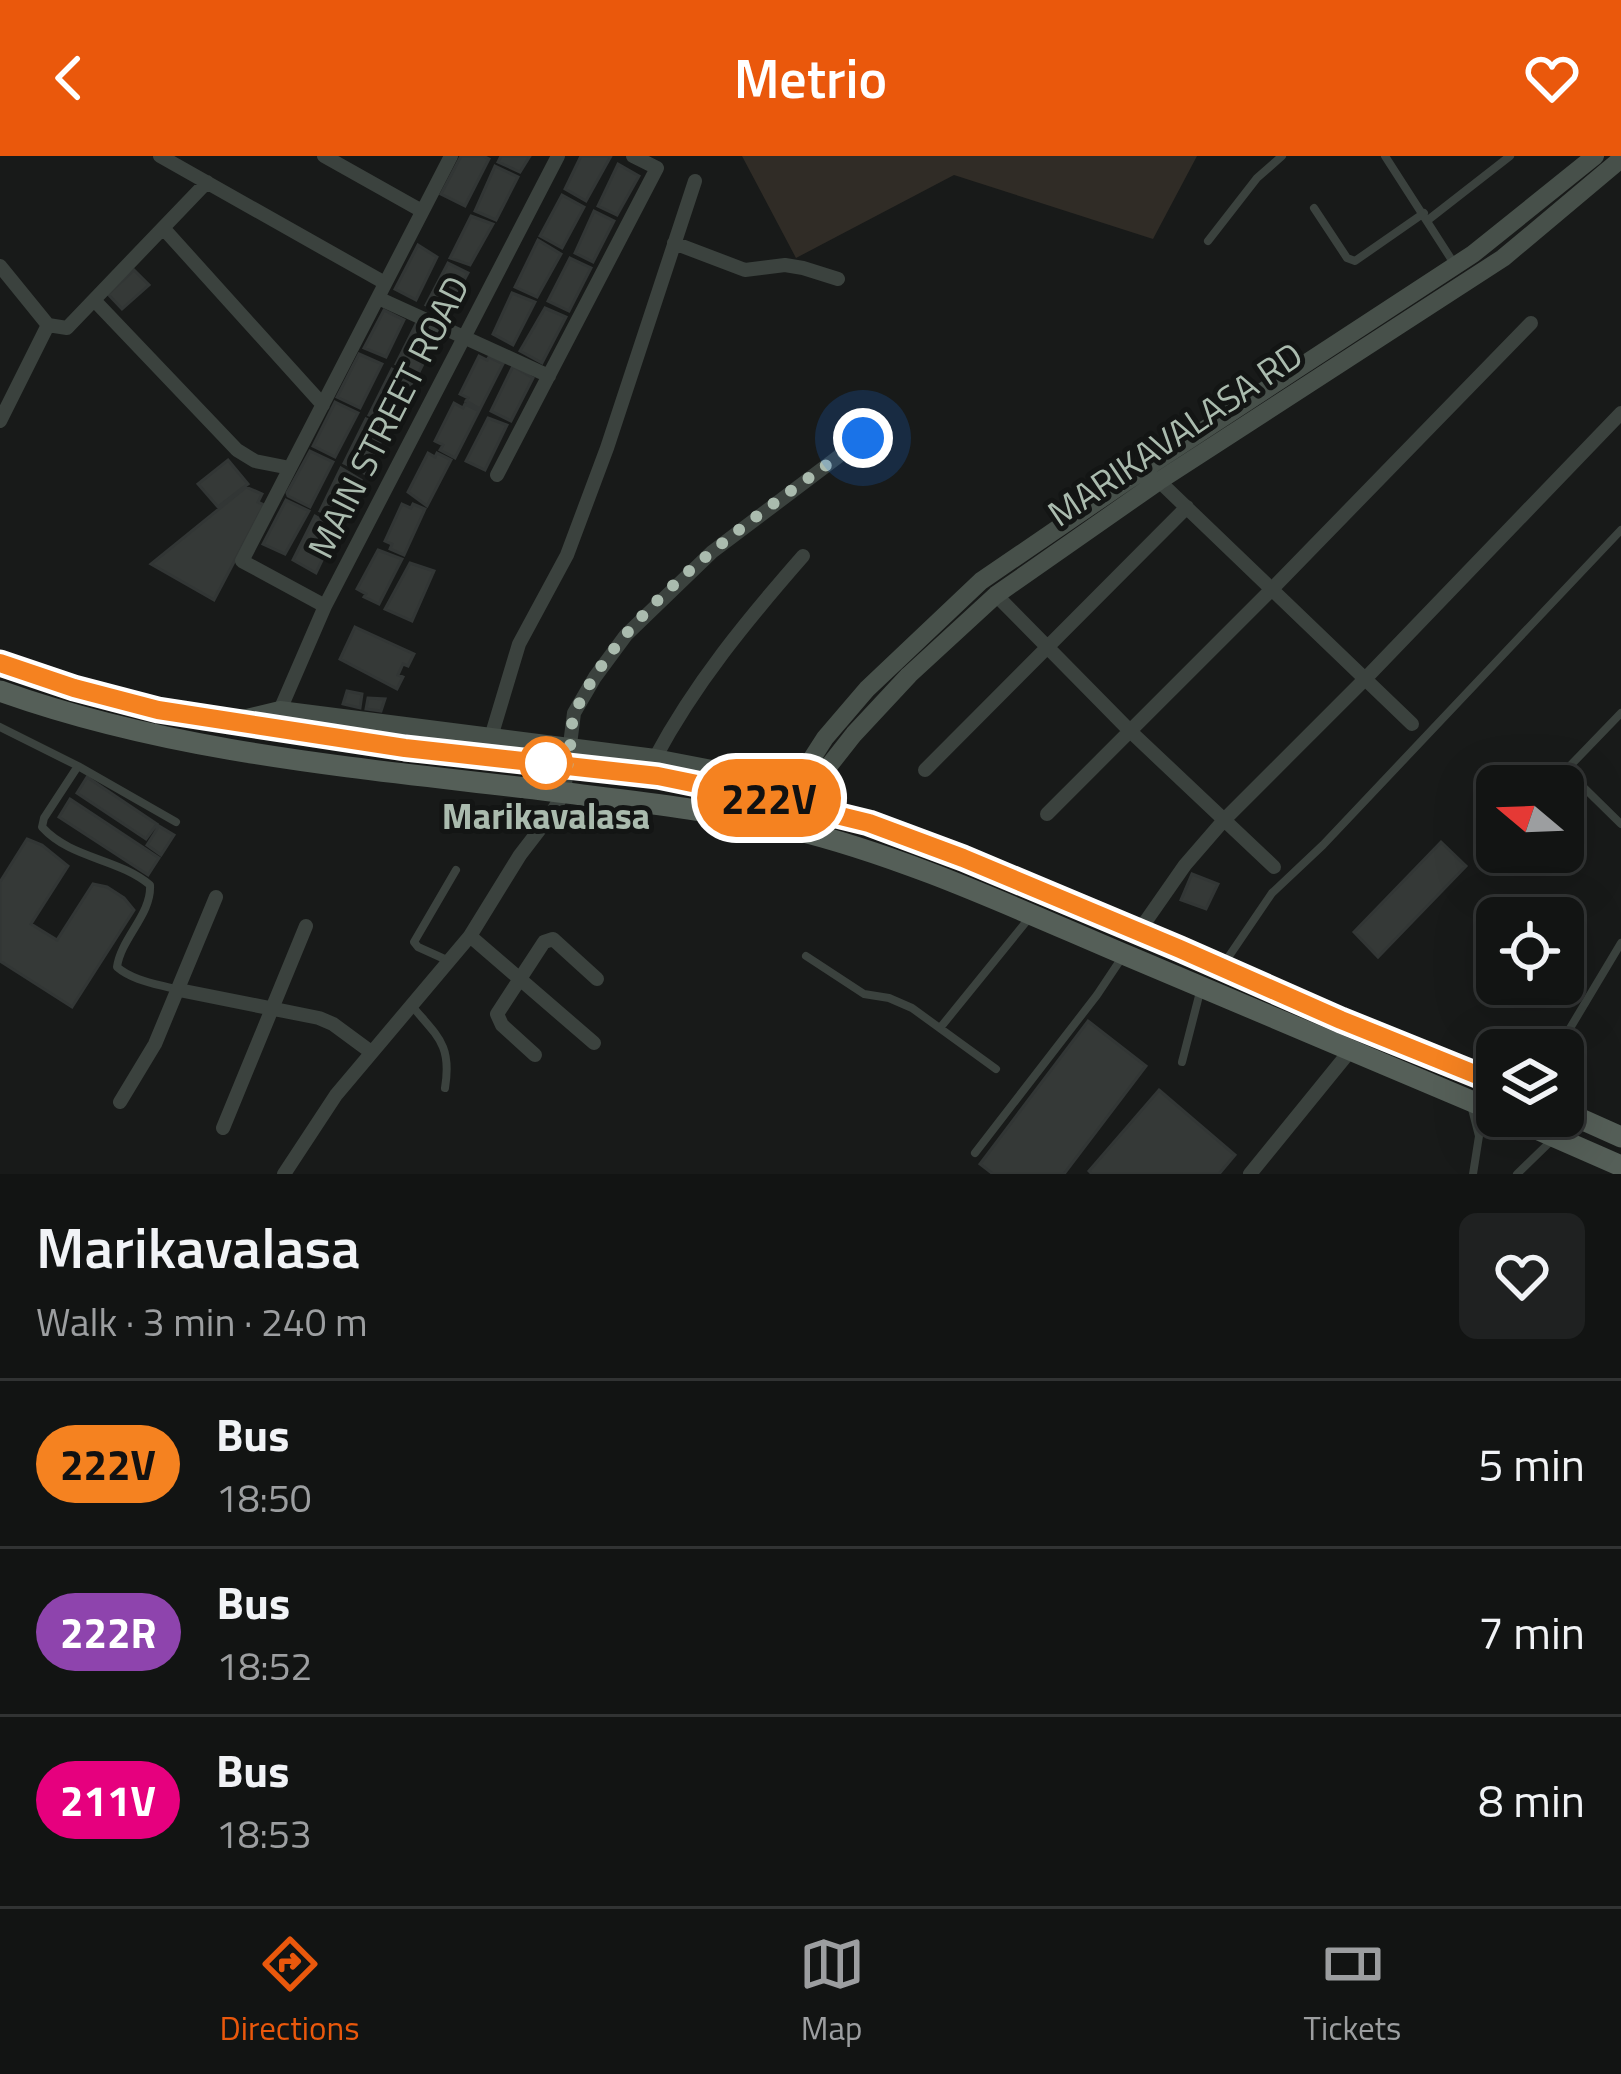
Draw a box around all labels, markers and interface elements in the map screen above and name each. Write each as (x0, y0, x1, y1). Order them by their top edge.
text: Metrio (734, 37, 887, 119)
icon: back (36, 45, 102, 111)
icon: heart (1519, 45, 1585, 111)
street label: MAIN STREET ROAD (293, 266, 482, 567)
street label: MARIKAVALASA RD (1036, 328, 1313, 540)
your location (833, 408, 893, 468)
marker: Marikavalasa (521, 738, 571, 788)
line badge: 222V (685, 759, 853, 837)
north arrow (1476, 765, 1584, 873)
map controls (1476, 765, 1584, 1137)
text: 222V (721, 766, 817, 830)
place label: Marikavalasa (442, 788, 650, 843)
button: locate (1476, 897, 1584, 1005)
button: layers (1476, 1029, 1584, 1137)
text: Marikavalasa (36, 1203, 360, 1290)
button: heart (1459, 1213, 1585, 1339)
text: Walk · 3 min · 240 m (36, 1292, 368, 1351)
text: Bus (216, 1400, 289, 1468)
text: 5 min (1478, 1430, 1585, 1498)
text: 222V (60, 1432, 156, 1496)
text: 18:50 (216, 1468, 312, 1527)
text: Bus (217, 1568, 290, 1636)
text: 7 min (1478, 1598, 1585, 1666)
text: 222R (60, 1600, 157, 1664)
text: 18:52 (217, 1636, 312, 1695)
text: Bus (216, 1736, 289, 1804)
text: 8 min (1478, 1766, 1585, 1834)
text: 211V (60, 1768, 156, 1832)
text: 18:53 (216, 1804, 312, 1863)
tab: Directions (220, 1931, 359, 2053)
tab: Map (799, 1931, 865, 2053)
tab: Tickets (1304, 1931, 1401, 2053)

